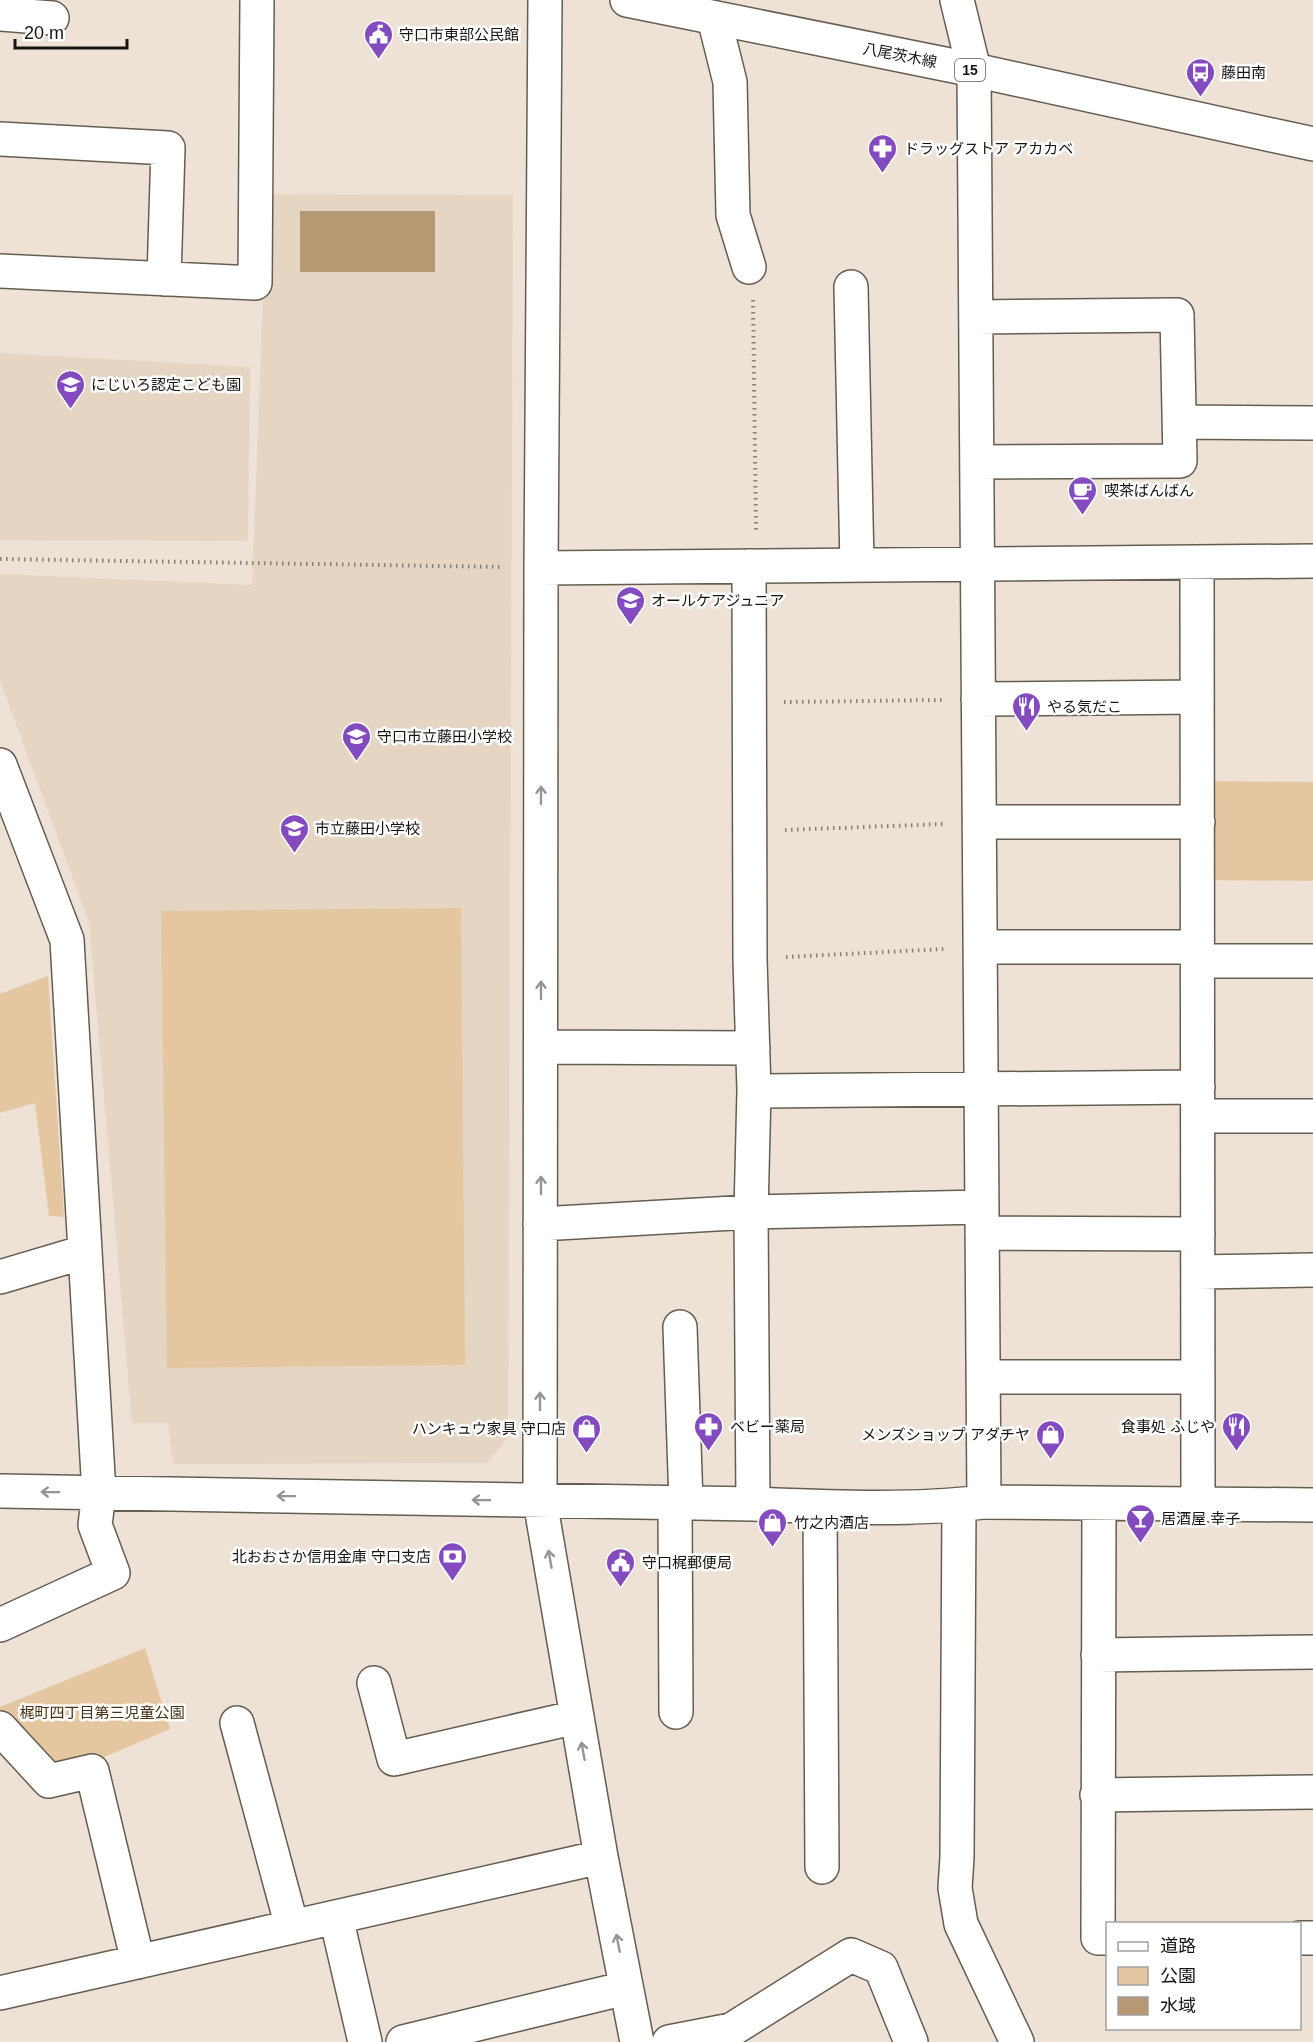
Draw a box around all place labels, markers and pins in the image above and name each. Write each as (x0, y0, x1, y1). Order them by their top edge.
public building icon: 守口市東部公民館 (362, 18, 394, 60)
place label: 守口市東部公民館 (399, 26, 519, 43)
bus stop icon: 藤田南 (1184, 56, 1216, 98)
place label: 藤田南 (1221, 64, 1266, 81)
pharmacy icon: ドラッグストア アカカベ (867, 132, 899, 174)
place label: ドラッグストア アカカベ (904, 140, 1073, 157)
school or university icon: にじいろ認定こども園 (54, 368, 86, 410)
place label: にじいろ認定こども園 (91, 376, 241, 393)
cafe icon: 喫茶ばんばん (1067, 474, 1099, 516)
place label: 喫茶ばんばん (1104, 482, 1194, 499)
school or university icon: オールケアジュニア (614, 584, 646, 626)
place label: オールケアジュニア (651, 592, 784, 609)
restaurant icon: やる気だこ (1010, 690, 1042, 732)
place label: やる気だこ (1047, 698, 1122, 715)
school or university icon: 守口市立藤田小学校 (340, 720, 372, 762)
place label: 守口市立藤田小学校 (377, 728, 512, 745)
school or university icon: 市立藤田小学校 (278, 812, 310, 854)
place label: 市立藤田小学校 (315, 820, 420, 837)
pharmacy icon: ベビー薬局 (693, 1410, 725, 1452)
restaurant icon: 食事処 ふじや (1220, 1410, 1252, 1452)
shop icon: ハンキュウ家具 守口店 (571, 1412, 603, 1454)
place label: ベビー薬局 (730, 1418, 805, 1435)
shop icon: メンズショップ アダチヤ (1035, 1418, 1067, 1460)
place label: 食事処 ふじや (1121, 1418, 1215, 1435)
place label: ハンキュウ家具 守口店 (412, 1420, 566, 1437)
place label: メンズショップ アダチヤ (861, 1426, 1030, 1443)
bar icon: 居酒屋 幸子 (1124, 1502, 1156, 1544)
shop icon: 竹之内酒店 (757, 1506, 789, 1548)
place label: 居酒屋 幸子 (1161, 1510, 1240, 1527)
place label: 竹之内酒店 (794, 1514, 869, 1531)
bank icon: 北おおさか信用金庫 守口支店 (436, 1540, 468, 1582)
public building icon: 守口梶郵便局 (605, 1546, 637, 1588)
place label: 北おおさか信用金庫 守口支店 (232, 1548, 431, 1565)
place label: 守口梶郵便局 (642, 1554, 732, 1571)

